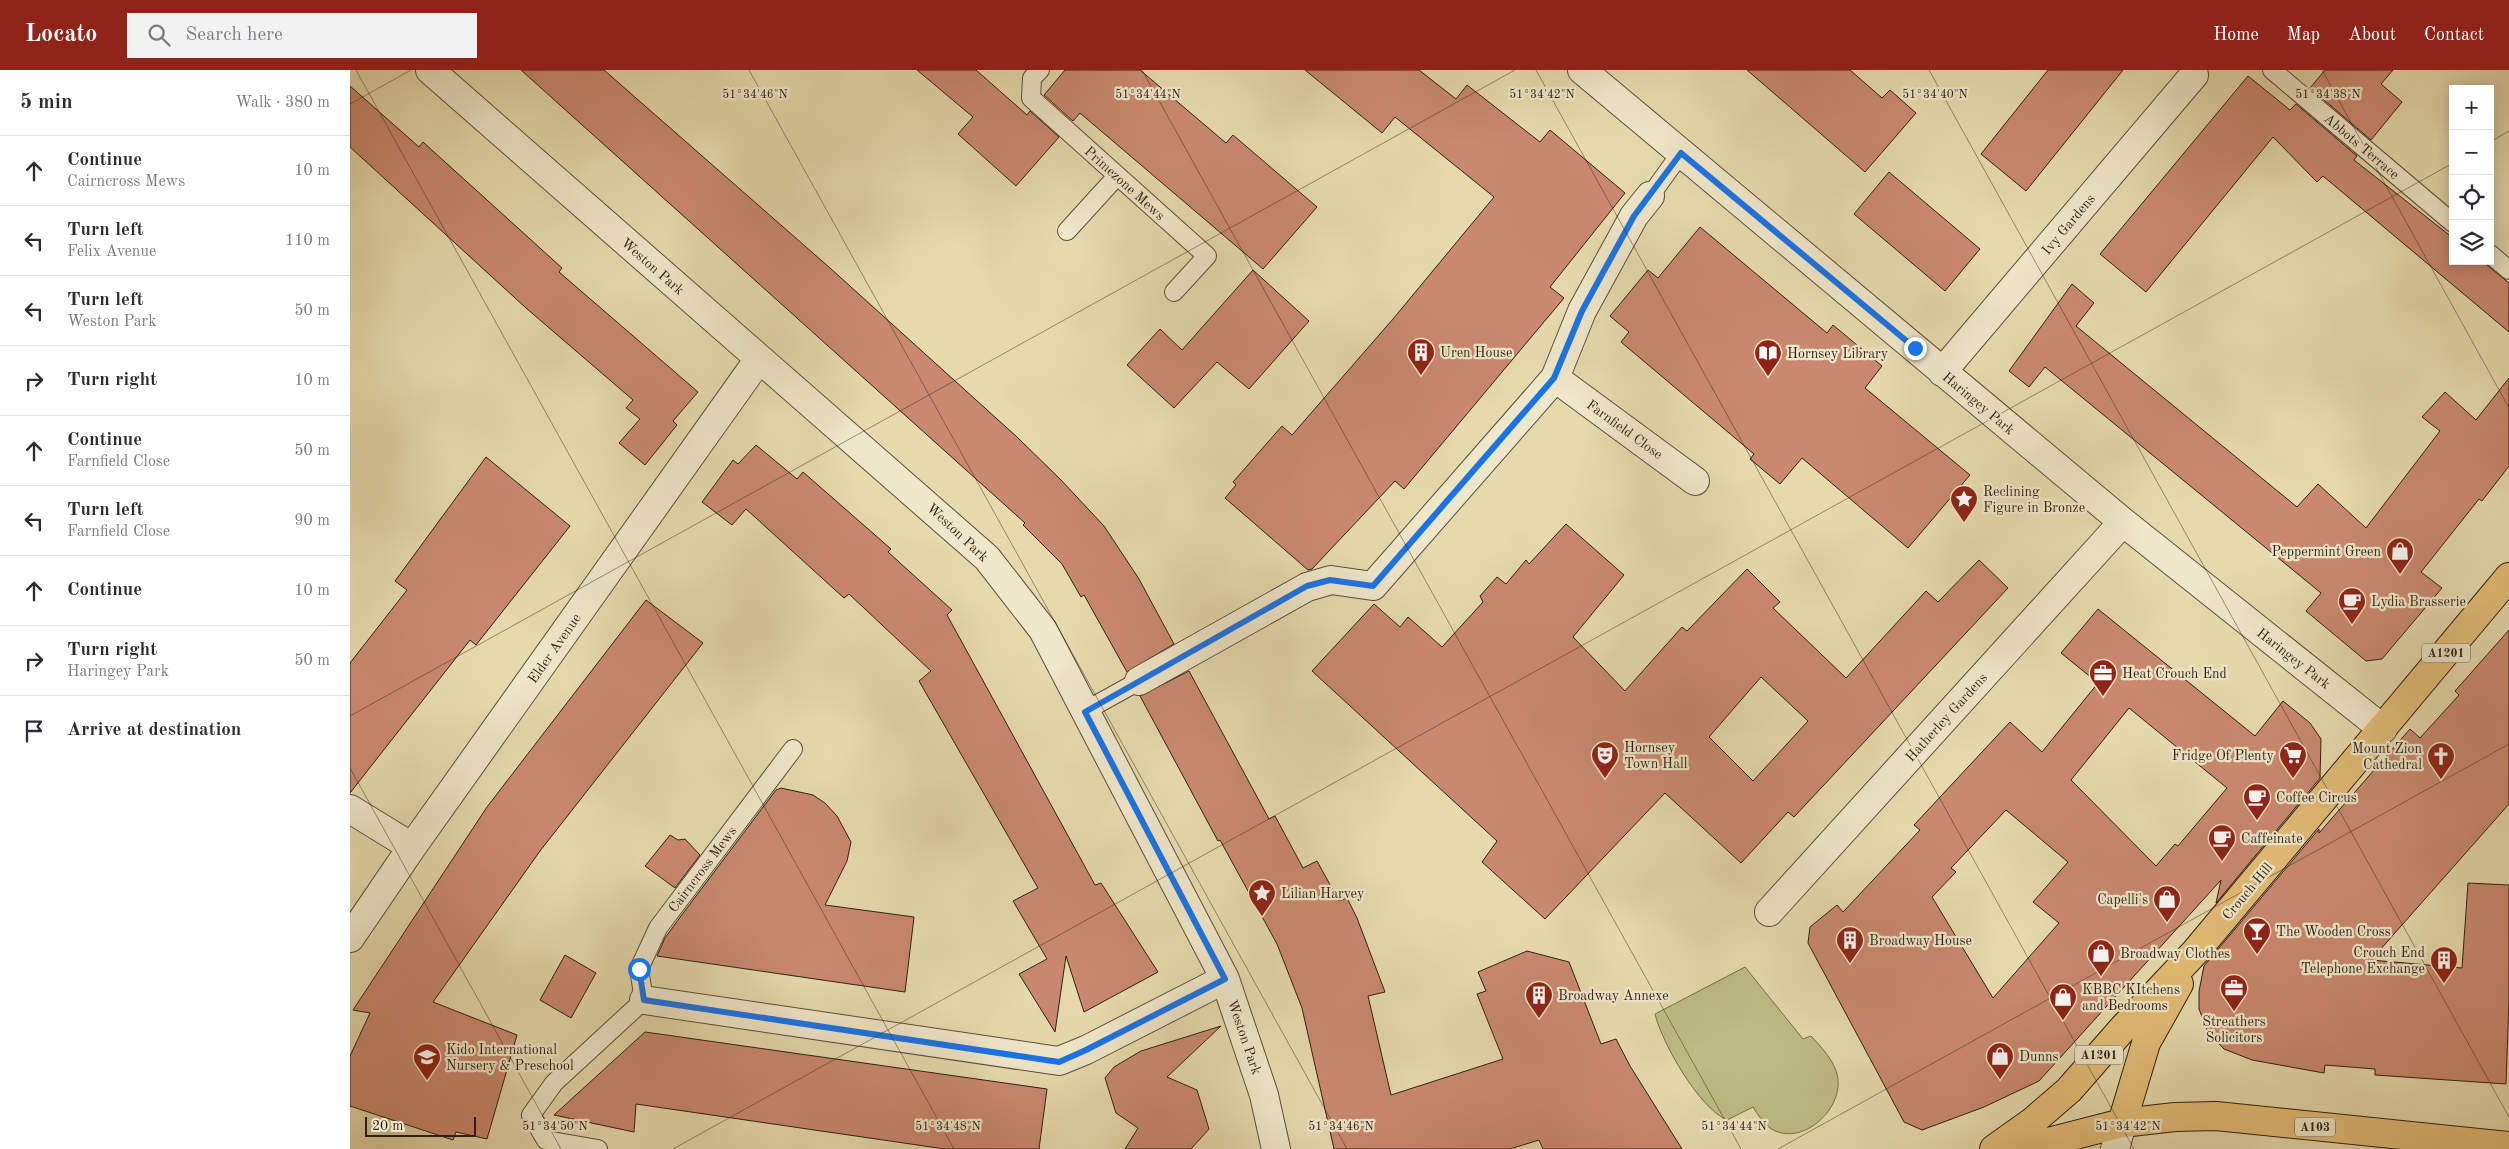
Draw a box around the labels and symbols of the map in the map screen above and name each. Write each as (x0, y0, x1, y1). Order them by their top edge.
text: 51°34'46"N (722, 88, 788, 101)
text: 51°34'44"N (1115, 88, 1181, 101)
text: 51°34'42"N (1509, 88, 1575, 101)
text: 51°34'40"N (1902, 88, 1968, 101)
text: 51°34'38"N (2295, 88, 2361, 101)
street label: Abbots Terrace (2321, 111, 2402, 182)
street label: Primezone Mews (1081, 144, 1167, 223)
street label: Ivy Gardens (2039, 192, 2098, 258)
street label: Weston Park (618, 236, 686, 298)
building icon: Uren House (1406, 337, 1436, 376)
route end (1904, 337, 1927, 360)
library icon: Hornsey Library (1753, 338, 1783, 377)
place label: Uren House (1440, 346, 1513, 360)
place label: Hornsey Library (1787, 347, 1889, 361)
street label: Haringey Park (1940, 370, 2017, 438)
street label: Farnfield Close (1584, 398, 1665, 462)
place icon: Reclining Figure in Bronze (1949, 484, 1979, 523)
place label: Reclining Figure in Bronze (1983, 485, 2085, 515)
street label: Weston Park (924, 501, 991, 565)
shop icon: Peppermint Green (2385, 536, 2415, 575)
place label: Peppermint Green (2272, 545, 2381, 559)
cafe icon: Lydia Brasserie (2337, 586, 2367, 625)
place label: Lydia Brasserie (2371, 595, 2466, 609)
street label: Elder Avenue (526, 611, 584, 686)
street label: Haringey Park (2254, 626, 2333, 692)
road number: A1201 (2422, 644, 2470, 662)
office icon: Heat Crouch End (2088, 658, 2118, 697)
place label: Heat Crouch End (2122, 667, 2227, 681)
street label: Hatherley Gardens (1903, 671, 1990, 765)
theatre icon: Hornsey Town Hall (1590, 740, 1620, 779)
supermarket icon: Fridge Of Plenty (2278, 740, 2308, 779)
place label: Hornsey Town Hall (1624, 741, 1688, 771)
church icon: Mount Zion Cathedral (2426, 741, 2456, 780)
place label: Mount Zion Cathedral (2352, 742, 2422, 772)
place label: Fridge Of Plenty (2172, 749, 2275, 763)
cafe icon: Coffee Circus (2242, 782, 2272, 821)
place label: Coffee Circus (2276, 791, 2357, 805)
cafe icon: Caffeinate (2207, 823, 2237, 862)
street label: Cairncross Mews (666, 824, 739, 915)
place label: Caffeinate (2241, 832, 2303, 846)
street label: Crouch Hill (2220, 860, 2276, 923)
place icon: Lilian Harvey (1247, 878, 1277, 917)
shop icon: Capelli's (2152, 884, 2182, 923)
place label: Lilian Harvey (1281, 887, 1365, 901)
place label: Capelli's (2097, 893, 2148, 907)
bar icon: The Wooden Cross (2242, 916, 2272, 955)
building icon: Broadway House (1835, 925, 1865, 964)
place label: The Wooden Cross (2276, 925, 2391, 939)
place label: Broadway House (1869, 934, 1972, 948)
shop icon: Broadway Clothes (2086, 938, 2116, 977)
building icon: Crouch End Telephone Exchange (2429, 945, 2459, 984)
place label: Crouch End Telephone Exchange (2301, 946, 2425, 976)
place label: Broadway Clothes (2120, 947, 2230, 961)
route start (628, 958, 651, 981)
office icon: Streathers Solicitors (2219, 973, 2249, 1012)
building icon: Broadway Annexe (1524, 980, 1554, 1019)
shop icon: KBBC KItchens and Bedrooms (2048, 982, 2078, 1021)
place label: KBBC KItchens and Bedrooms (2082, 983, 2180, 1013)
place label: Broadway Annexe (1558, 989, 1669, 1003)
street label: Weston Park (1225, 998, 1263, 1077)
place label: Streathers Solicitors (2202, 1015, 2266, 1045)
shop icon: Dunns (1985, 1041, 2015, 1080)
school or university icon: Kido International Nursery & Preschool (412, 1042, 442, 1081)
place label: Kido International Nursery & Preschool (446, 1043, 574, 1073)
road number: A1201 (2075, 1046, 2123, 1064)
place label: Dunns (2019, 1050, 2059, 1064)
scale bar (365, 1114, 476, 1137)
road number: A103 (2295, 1118, 2335, 1136)
text: 51°34'50"N (522, 1120, 588, 1133)
text: 51°34'48"N (915, 1120, 981, 1133)
text: 51°34'46"N (1308, 1120, 1374, 1133)
text: 51°34'44"N (1701, 1120, 1767, 1133)
text: 51°34'42"N (2095, 1120, 2161, 1133)

